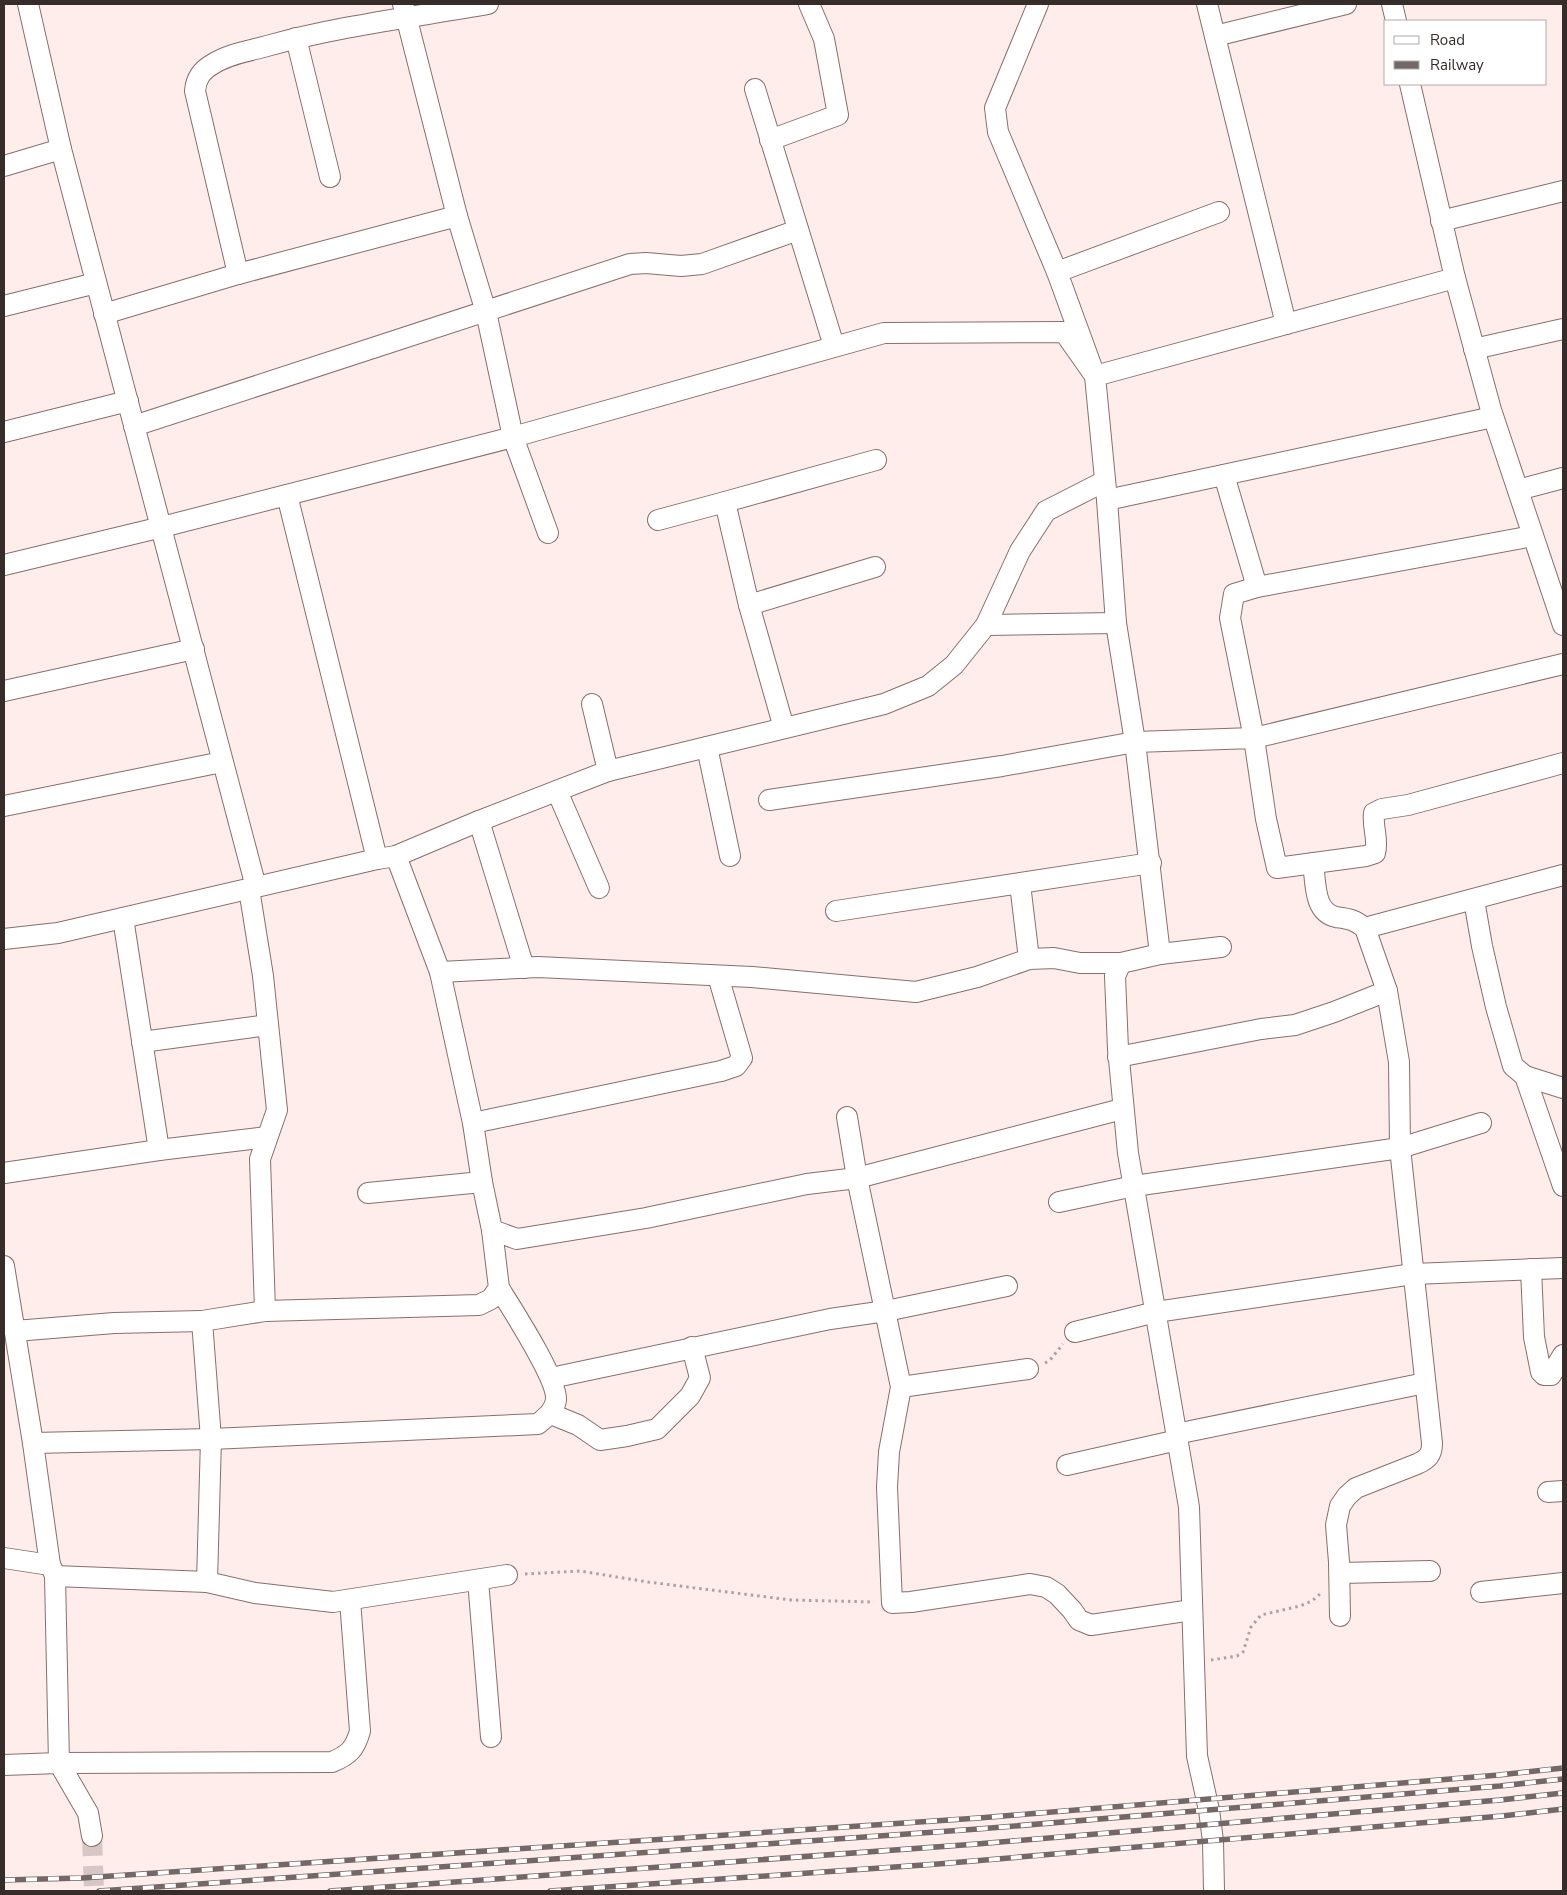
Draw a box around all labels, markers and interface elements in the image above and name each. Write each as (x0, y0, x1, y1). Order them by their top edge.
legend (1384, 20, 1547, 85)
text: Road (1430, 30, 1465, 50)
text: Railway (1430, 55, 1484, 75)

